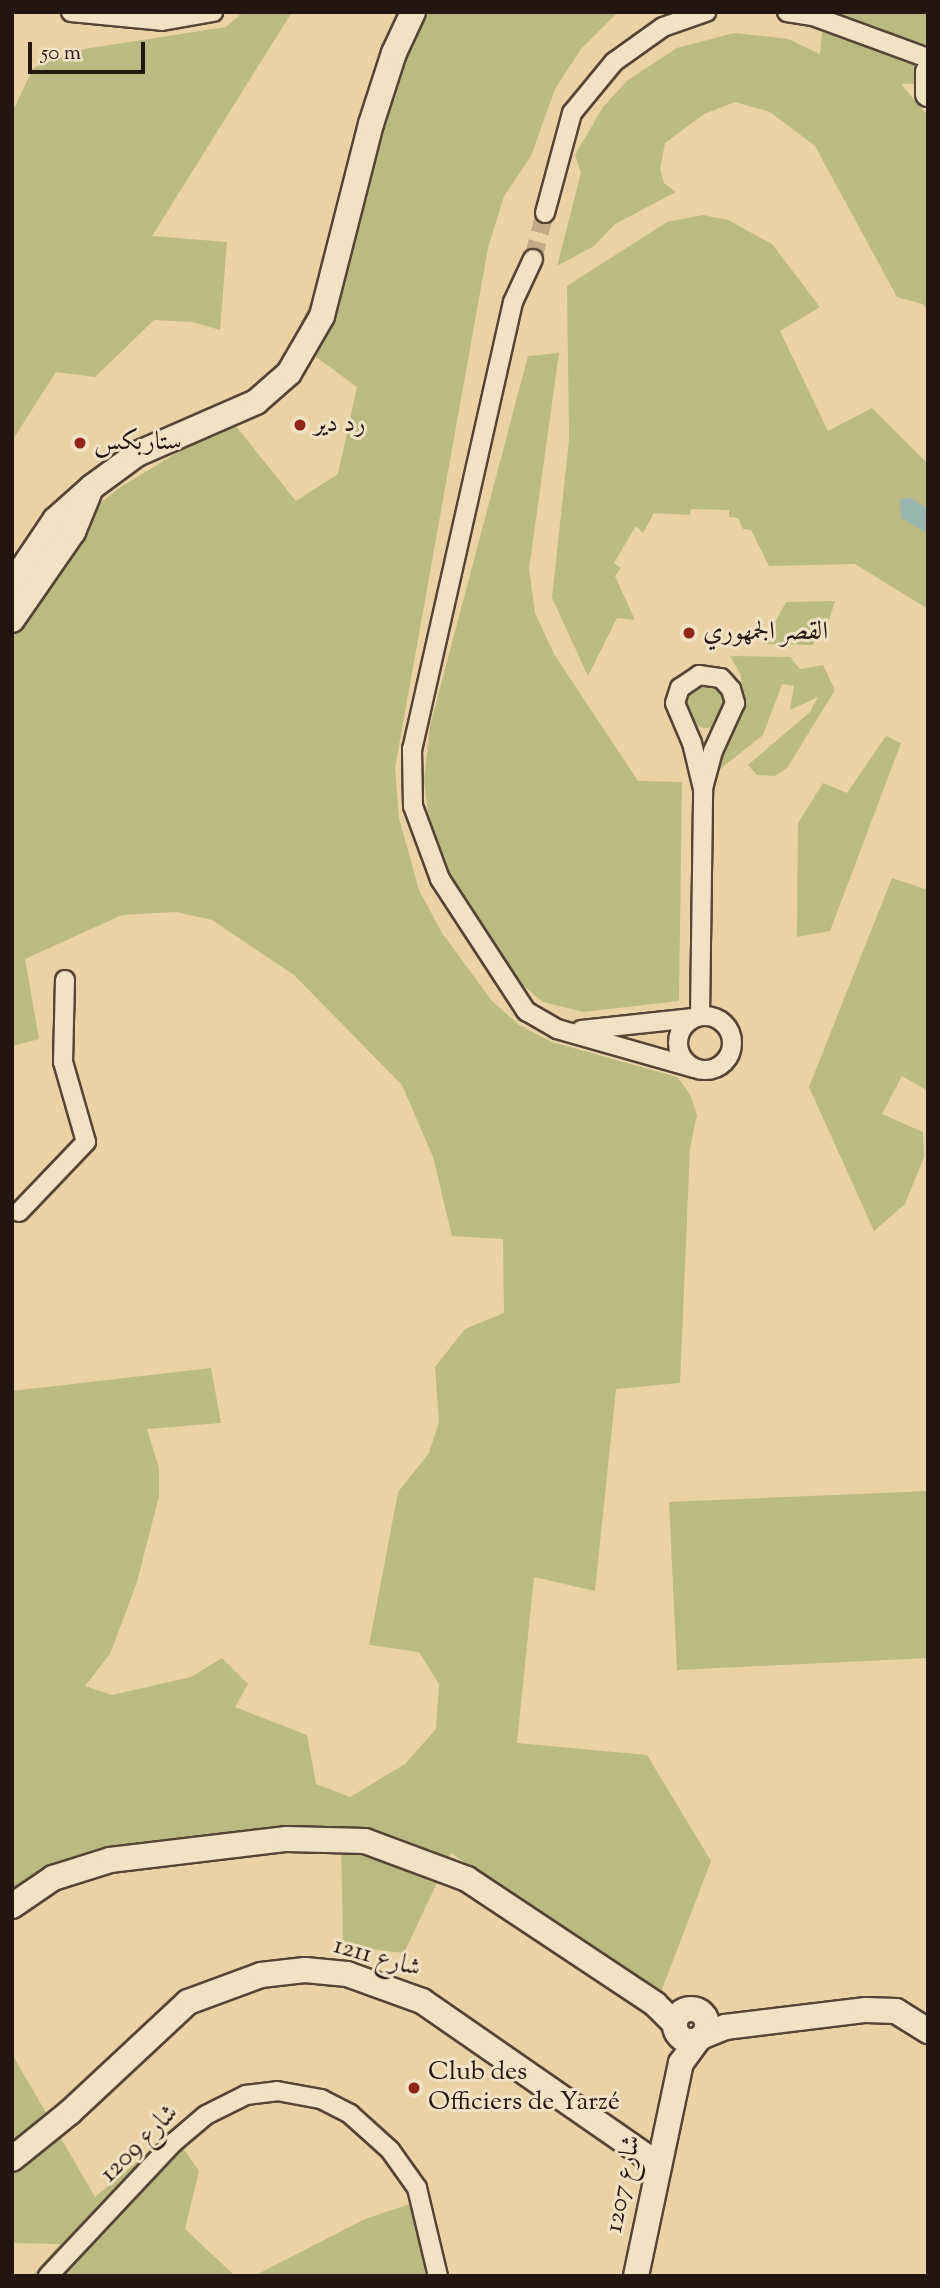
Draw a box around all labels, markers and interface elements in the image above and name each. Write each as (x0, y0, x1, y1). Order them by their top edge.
scale bar (32, 28, 149, 72)
text: 50 m (41, 39, 81, 69)
place label: رد دير (314, 409, 366, 441)
marker: رد دير (292, 417, 308, 433)
place label: ستاربكس (94, 427, 182, 459)
marker: ستاربكس (72, 435, 88, 451)
place label: القصر الجمهوري (703, 617, 828, 649)
marker: القصر الجمهوري (681, 625, 697, 641)
street label: شارع 1211 (330, 1931, 424, 1985)
place label: Club des Officiers de Yarzé (428, 2057, 620, 2118)
marker: Club des Officiers de Yarzé (406, 2080, 422, 2096)
street label: شارع 1209 (94, 2098, 186, 2190)
street label: شارع 1207 (599, 2133, 649, 2235)

